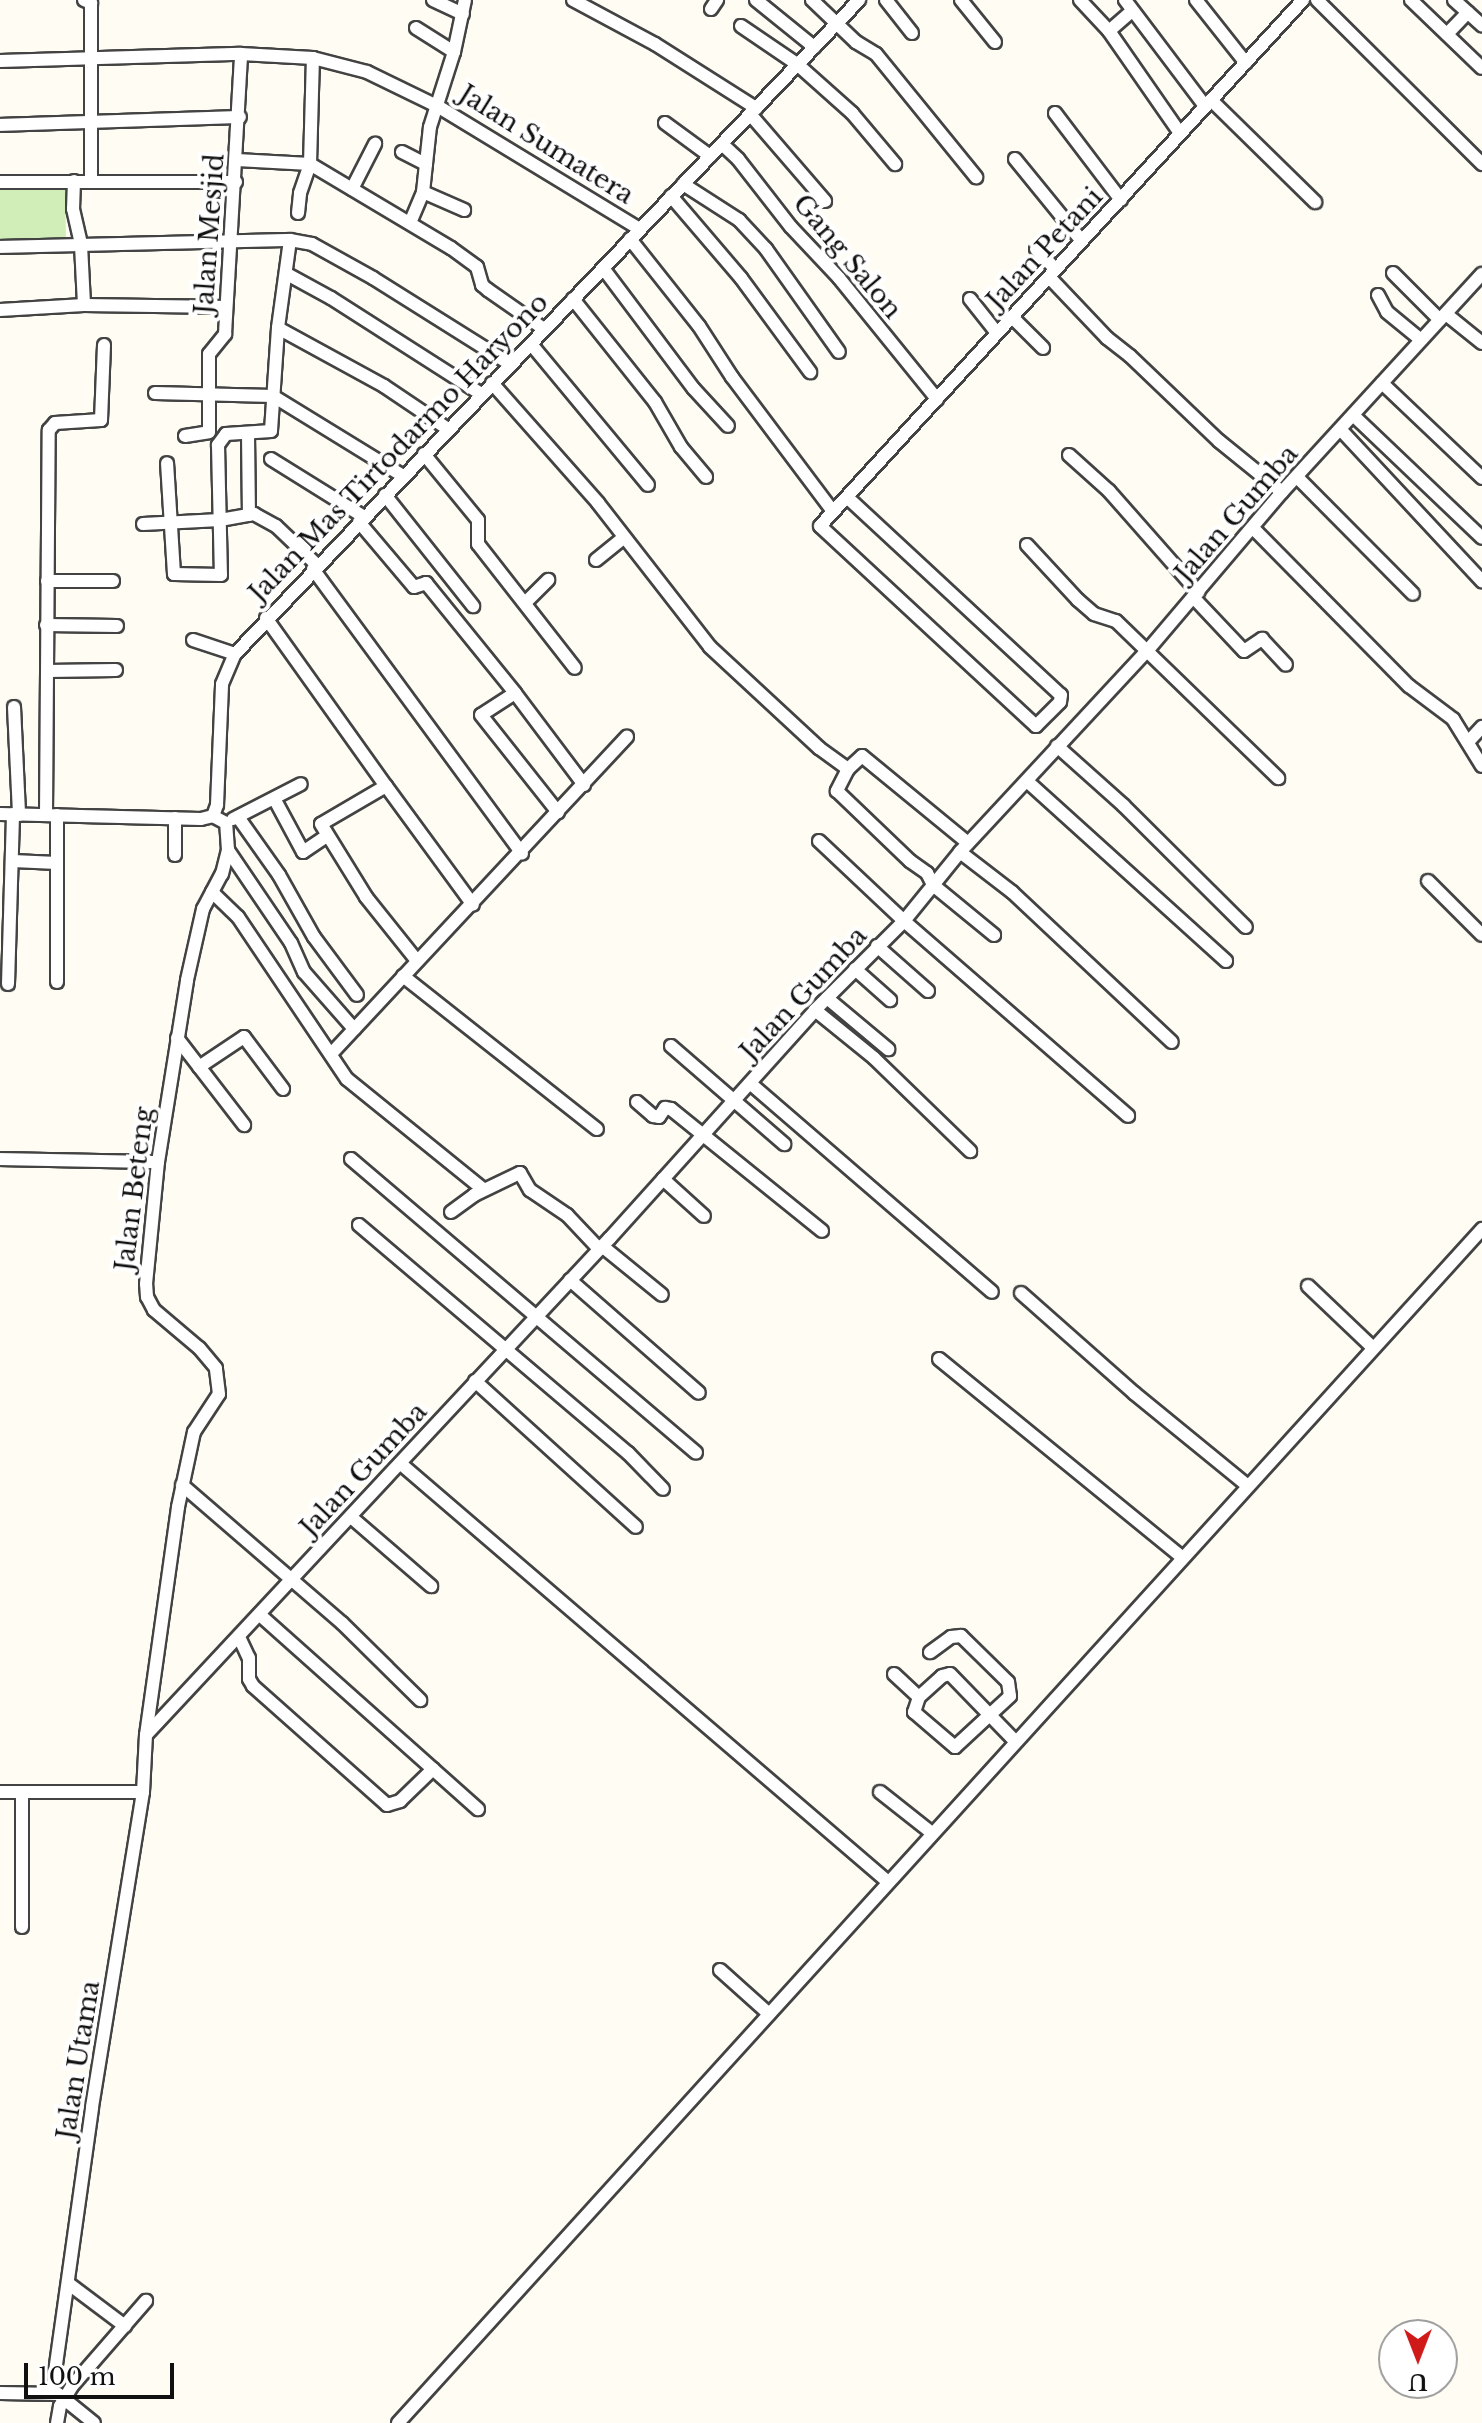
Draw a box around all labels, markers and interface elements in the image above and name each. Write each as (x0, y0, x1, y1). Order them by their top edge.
street label: Jalan Sumatera (453, 79, 639, 211)
street label: Jalan Mesjid (189, 153, 231, 315)
street label: Jalan Petani (981, 182, 1109, 316)
street label: Gang Salon (786, 189, 908, 325)
street label: Jalan Mas Tirtodarmo Haryono (243, 287, 555, 609)
street label: Jalan Gumba (1169, 439, 1305, 589)
street label: Jalan Gumba (734, 921, 874, 1067)
street label: Jalan Beteng (109, 1105, 161, 1273)
street label: Jalan Gumba (294, 1397, 434, 1543)
street label: Jalan Utama (51, 1978, 107, 2142)
north arrow (1378, 2319, 1458, 2399)
scale bar (28, 2347, 178, 2397)
text: 100 m (38, 2362, 116, 2391)
text: U (1408, 2368, 1428, 2395)

